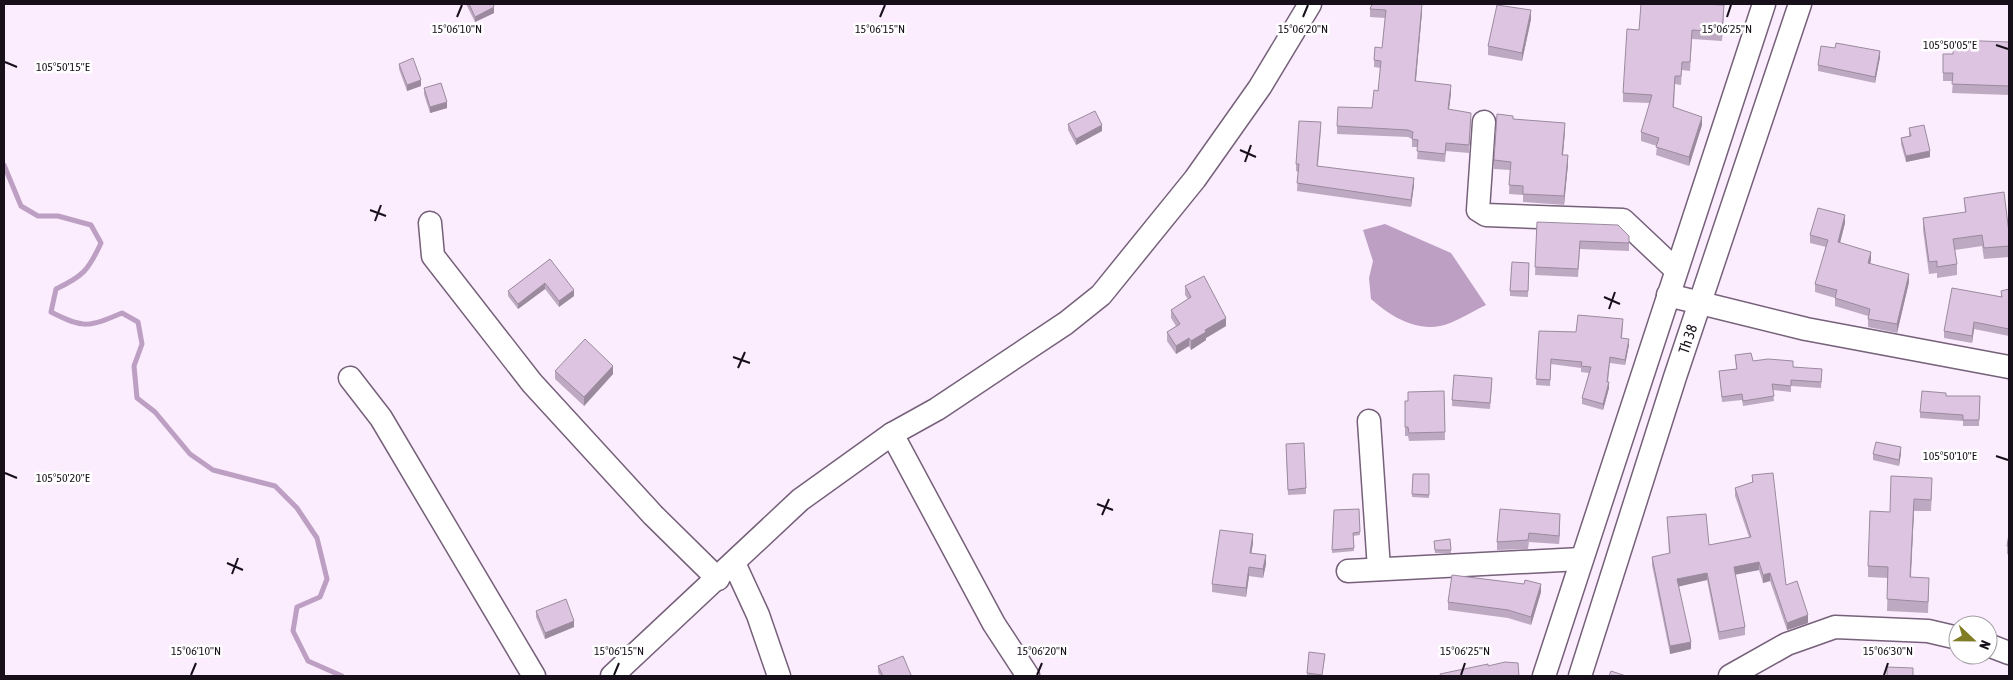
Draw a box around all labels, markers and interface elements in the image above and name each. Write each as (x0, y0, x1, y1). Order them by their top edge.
text: 15°06'10"N (432, 22, 482, 36)
text: 15°06'15"N (855, 22, 905, 36)
text: 15°06'20"N (1278, 22, 1328, 36)
text: 15°06'25"N (1702, 22, 1752, 36)
text: 105°50'05"E (1923, 38, 1977, 52)
text: 105°50'15"E (36, 60, 90, 74)
street label: Th 38 (1675, 322, 1700, 356)
text: 105°50'10"E (1923, 449, 1977, 463)
text: 105°50'20"E (36, 471, 90, 485)
north arrow (1948, 615, 1998, 665)
text: N (1976, 638, 1994, 652)
text: 15°06'10"N (171, 644, 221, 658)
text: 15°06'15"N (594, 644, 644, 658)
text: 15°06'20"N (1017, 644, 1067, 658)
text: 15°06'25"N (1440, 644, 1490, 658)
text: 15°06'30"N (1863, 644, 1913, 658)

